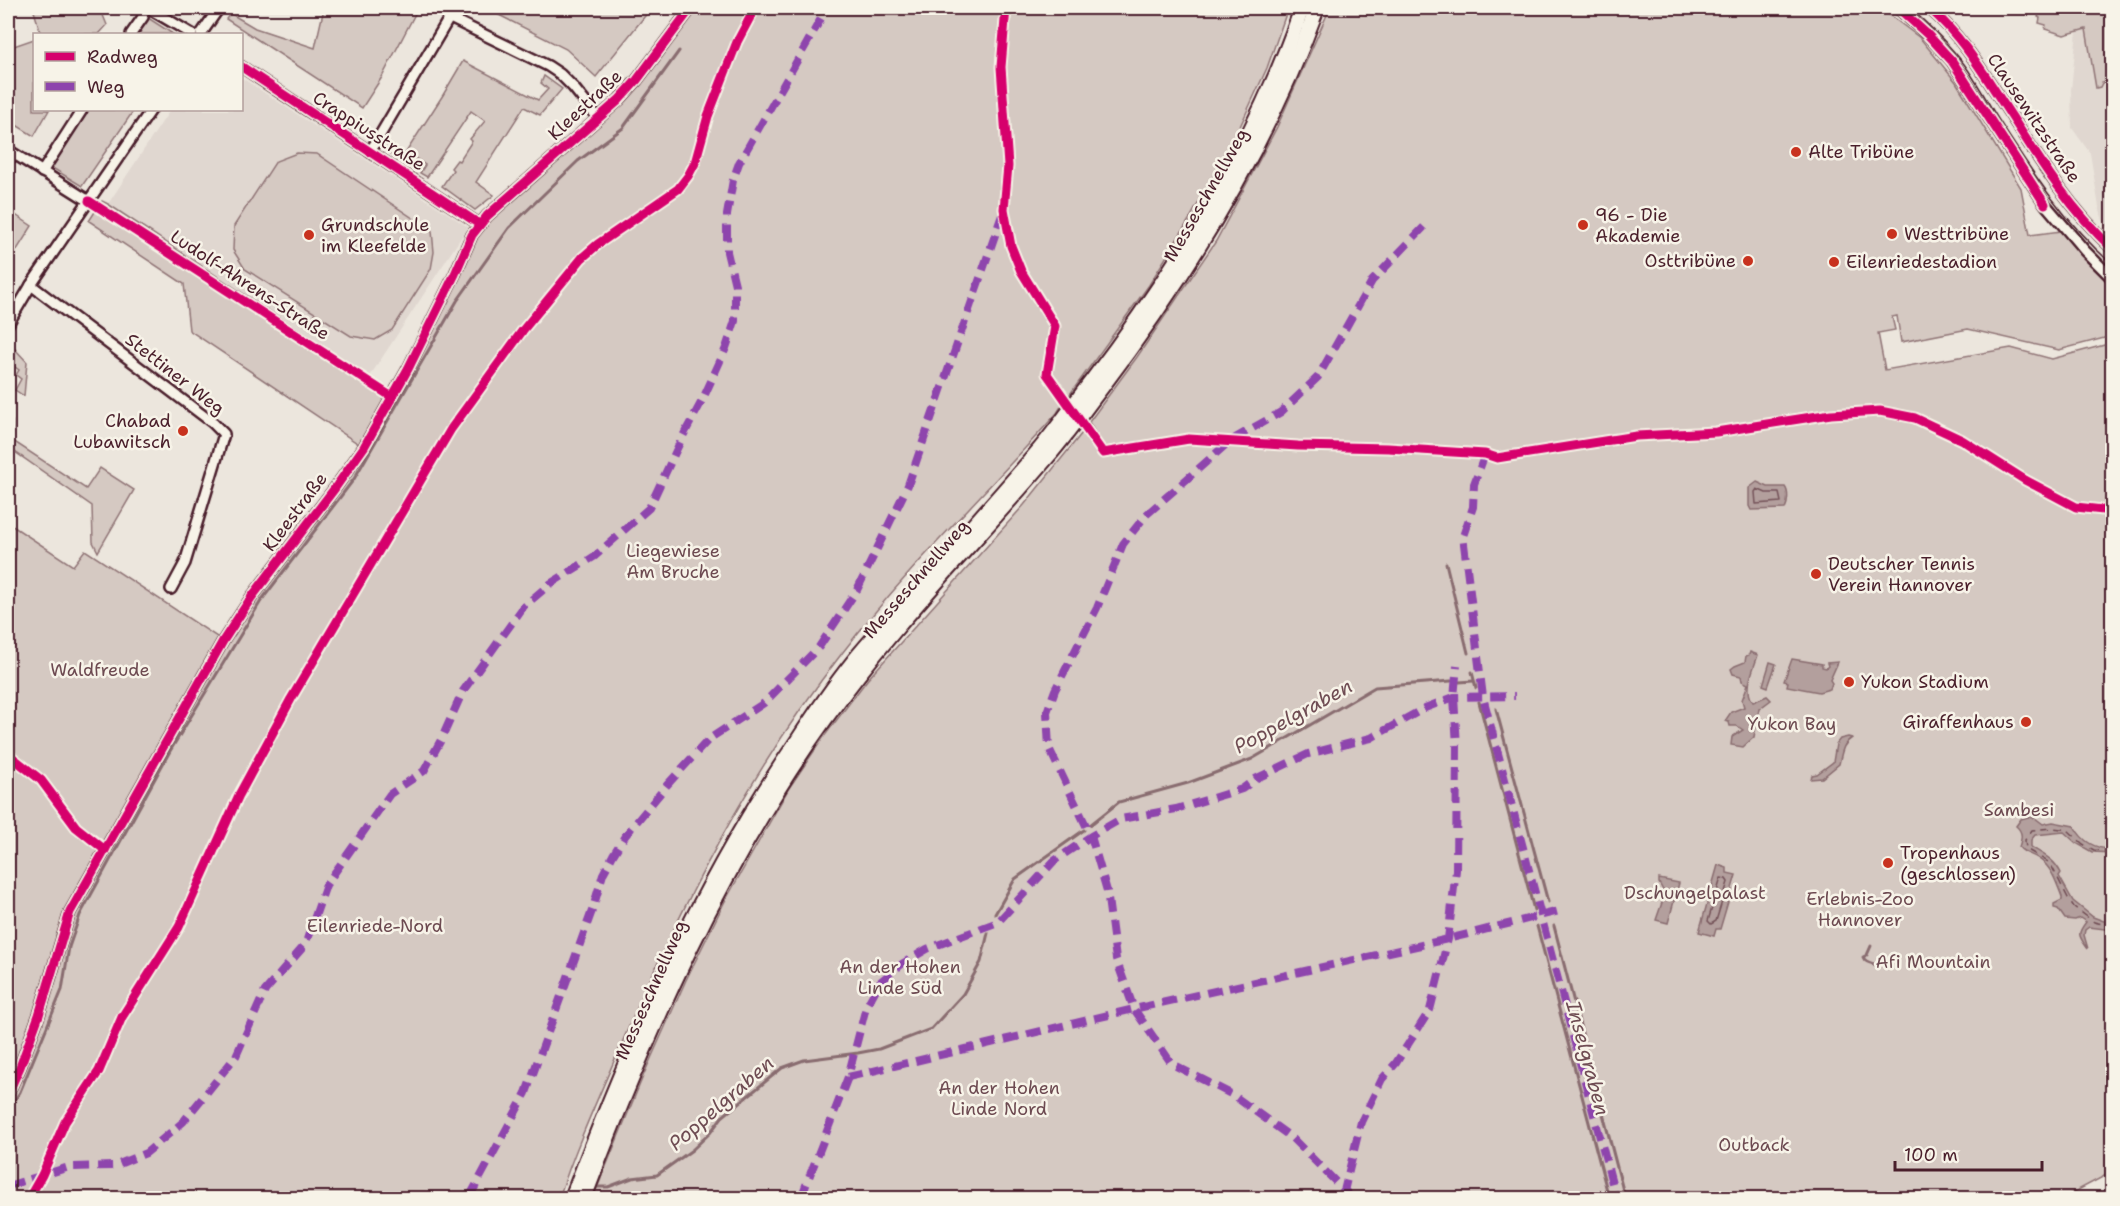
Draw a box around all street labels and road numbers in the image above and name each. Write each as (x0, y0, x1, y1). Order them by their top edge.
street label: Clausewitzstraße (1982, 49, 2086, 187)
street label: Kleestraße (543, 64, 627, 146)
street label: Crappiusstraße (308, 86, 430, 176)
street label: Messeschnellweg (1158, 124, 1254, 266)
street label: Ludolf-Ahrens-Straße (166, 224, 334, 346)
street label: Stettiner Weg (120, 328, 230, 420)
street label: Kleestraße (257, 468, 333, 556)
street label: Messeschnellweg (858, 514, 974, 644)
street label: Messeschnellweg (609, 916, 693, 1064)

